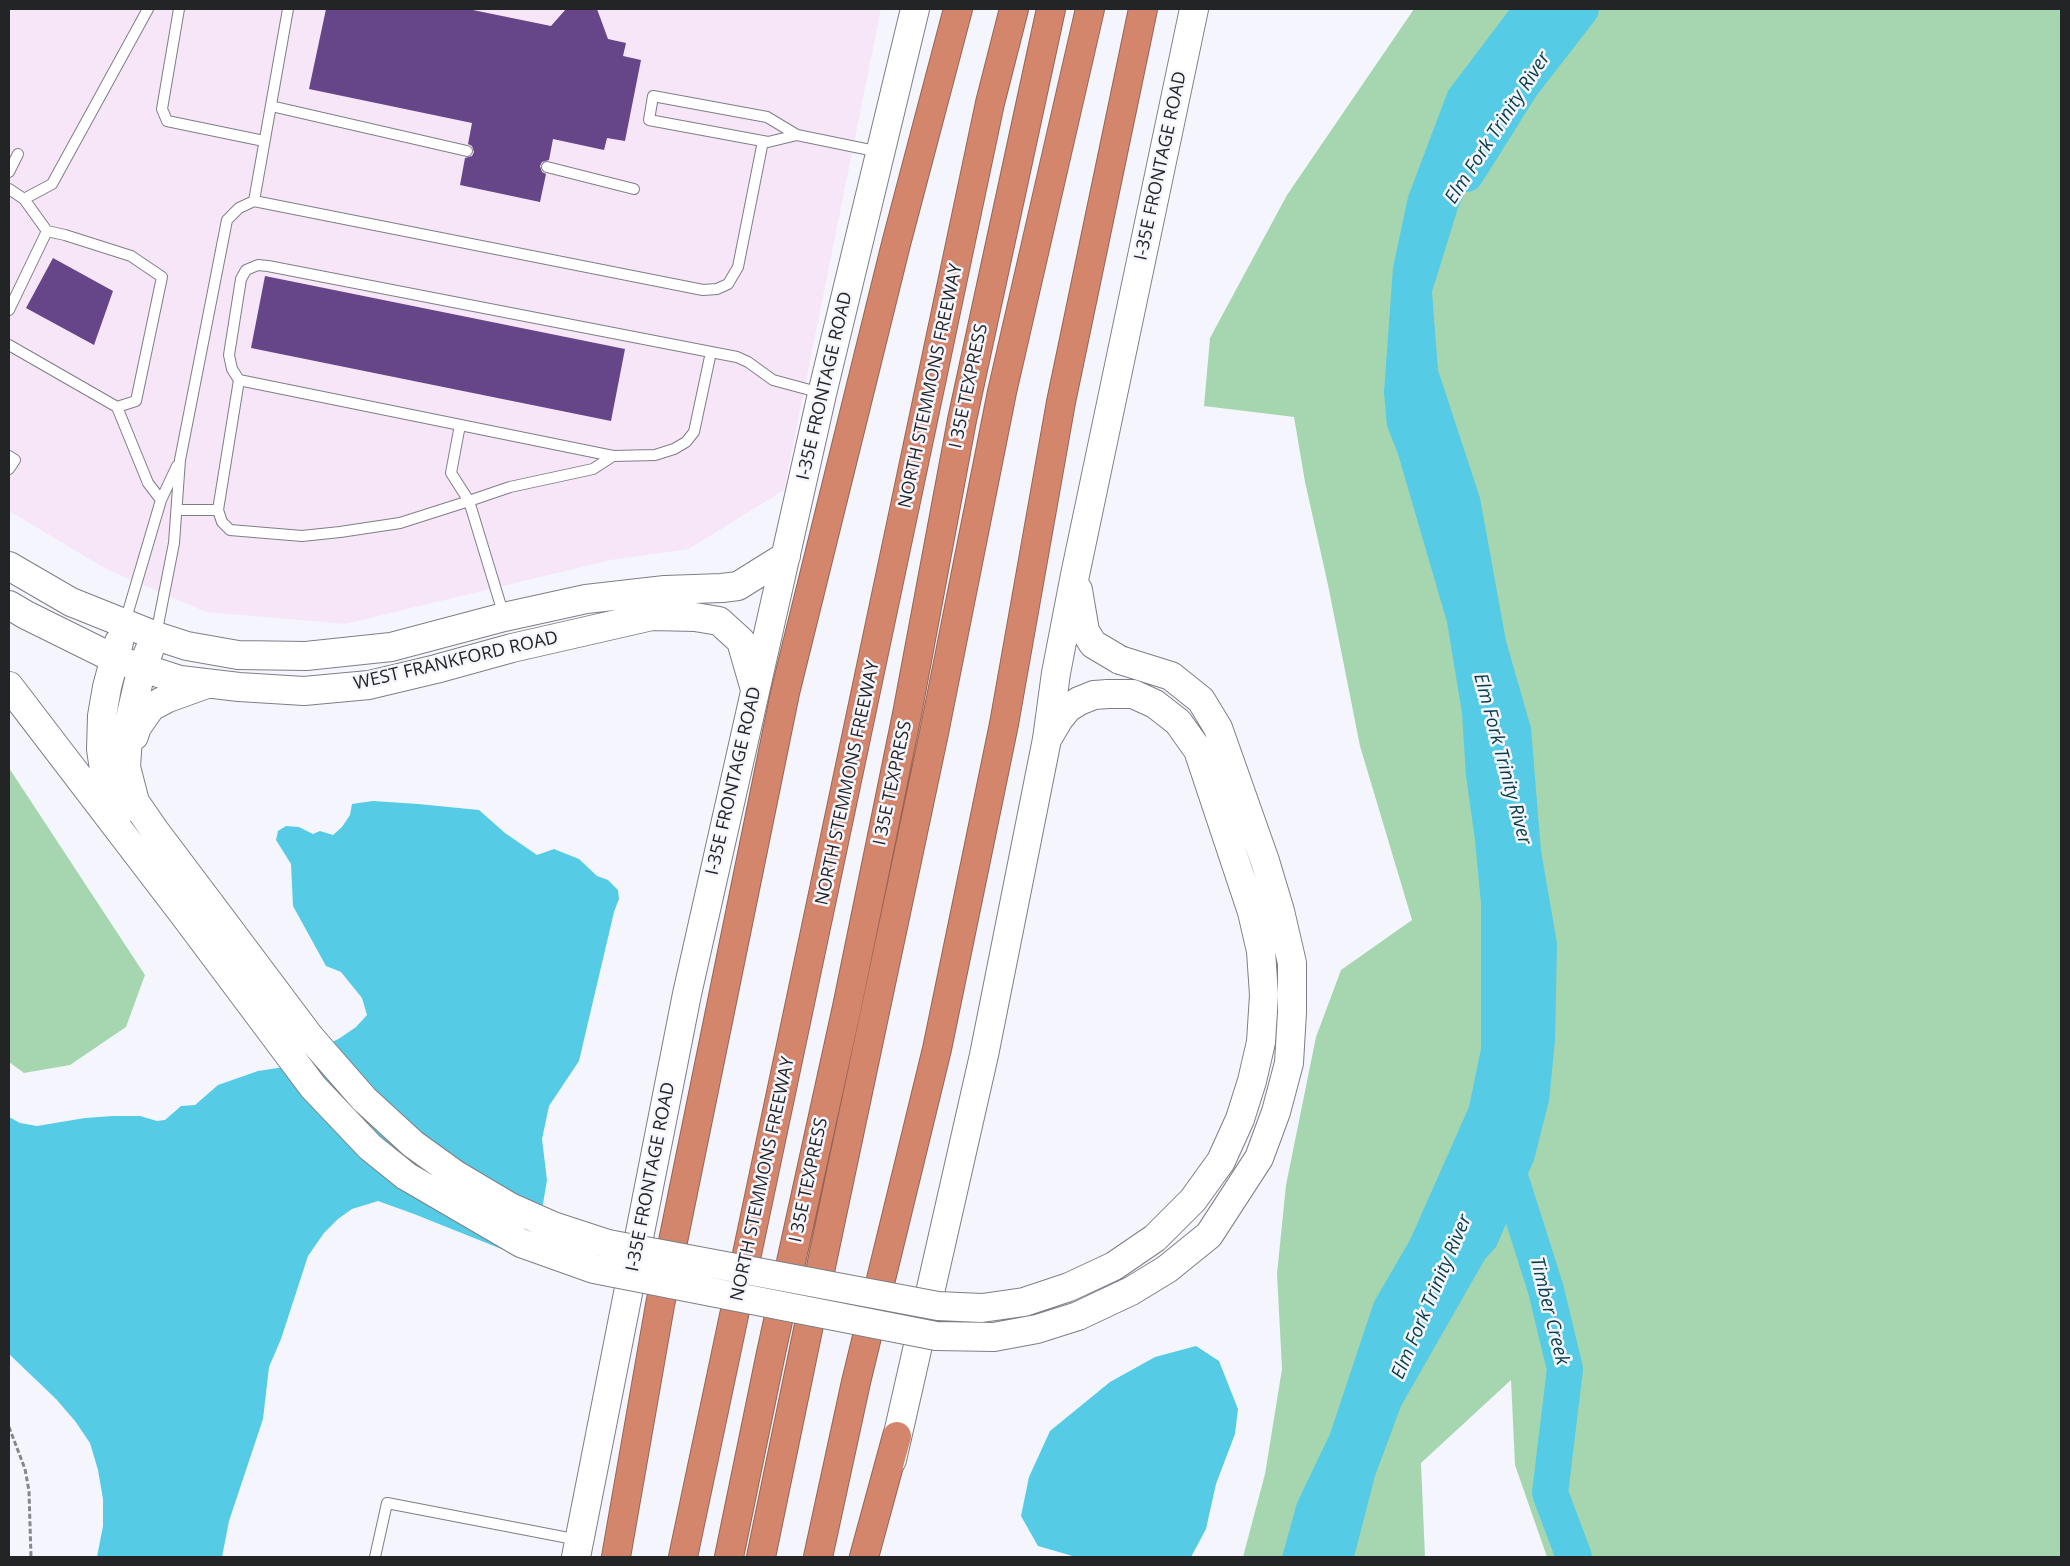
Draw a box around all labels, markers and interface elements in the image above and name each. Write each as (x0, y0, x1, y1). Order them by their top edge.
water label: Elm Fork Trinity River (1440, 48, 1556, 208)
street label: I-35E FRONTAGE ROAD (1130, 70, 1192, 262)
street label: NORTH STEMMONS FREEWAY (895, 262, 967, 510)
street label: I-35E FRONTAGE ROAD (793, 290, 857, 482)
street label: I 35E TEXPRESS (945, 322, 993, 450)
street label: WEST FRANKFORD ROAD (352, 627, 560, 695)
street label: NORTH STEMMONS FREEWAY (812, 659, 884, 907)
water label: Elm Fork Trinity River (1468, 671, 1536, 847)
street label: I-35E FRONTAGE ROAD (702, 685, 766, 877)
street label: I 35E TEXPRESS (869, 719, 917, 847)
street label: NORTH STEMMONS FREEWAY (727, 1055, 799, 1303)
street label: I-35E FRONTAGE ROAD (622, 1080, 680, 1274)
street label: I 35E TEXPRESS (785, 1116, 833, 1244)
water label: Elm Fork Trinity River (1387, 1211, 1477, 1383)
water label: Timber Creek (1525, 1255, 1573, 1367)

